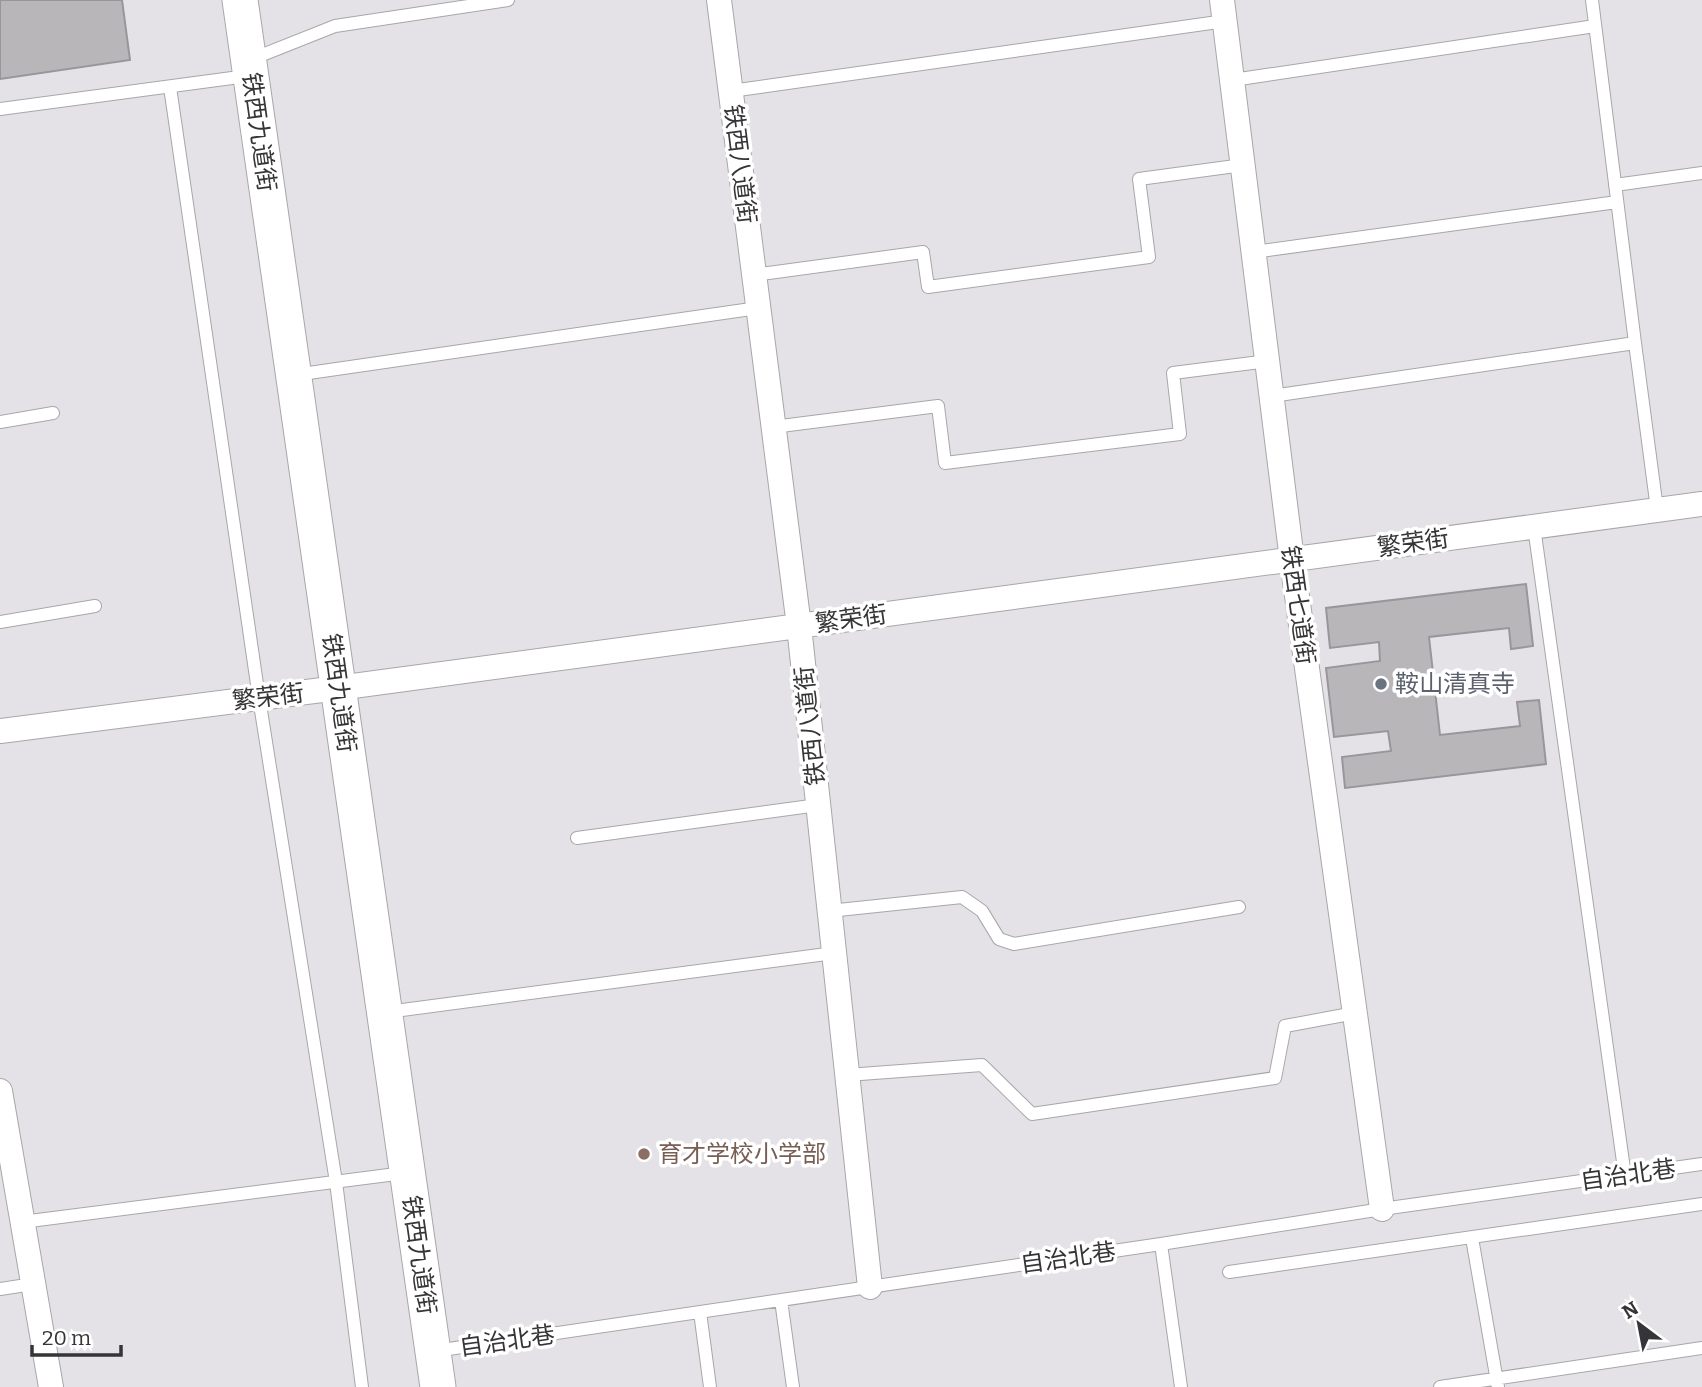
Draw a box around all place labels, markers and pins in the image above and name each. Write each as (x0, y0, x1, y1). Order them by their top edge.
place label: 鞍山清真寺 (1395, 670, 1515, 698)
marker: 鞍山清真寺 (1373, 676, 1389, 692)
place label: 育才学校小学部 (658, 1140, 826, 1168)
marker: 育才学校小学部 (636, 1146, 652, 1162)

